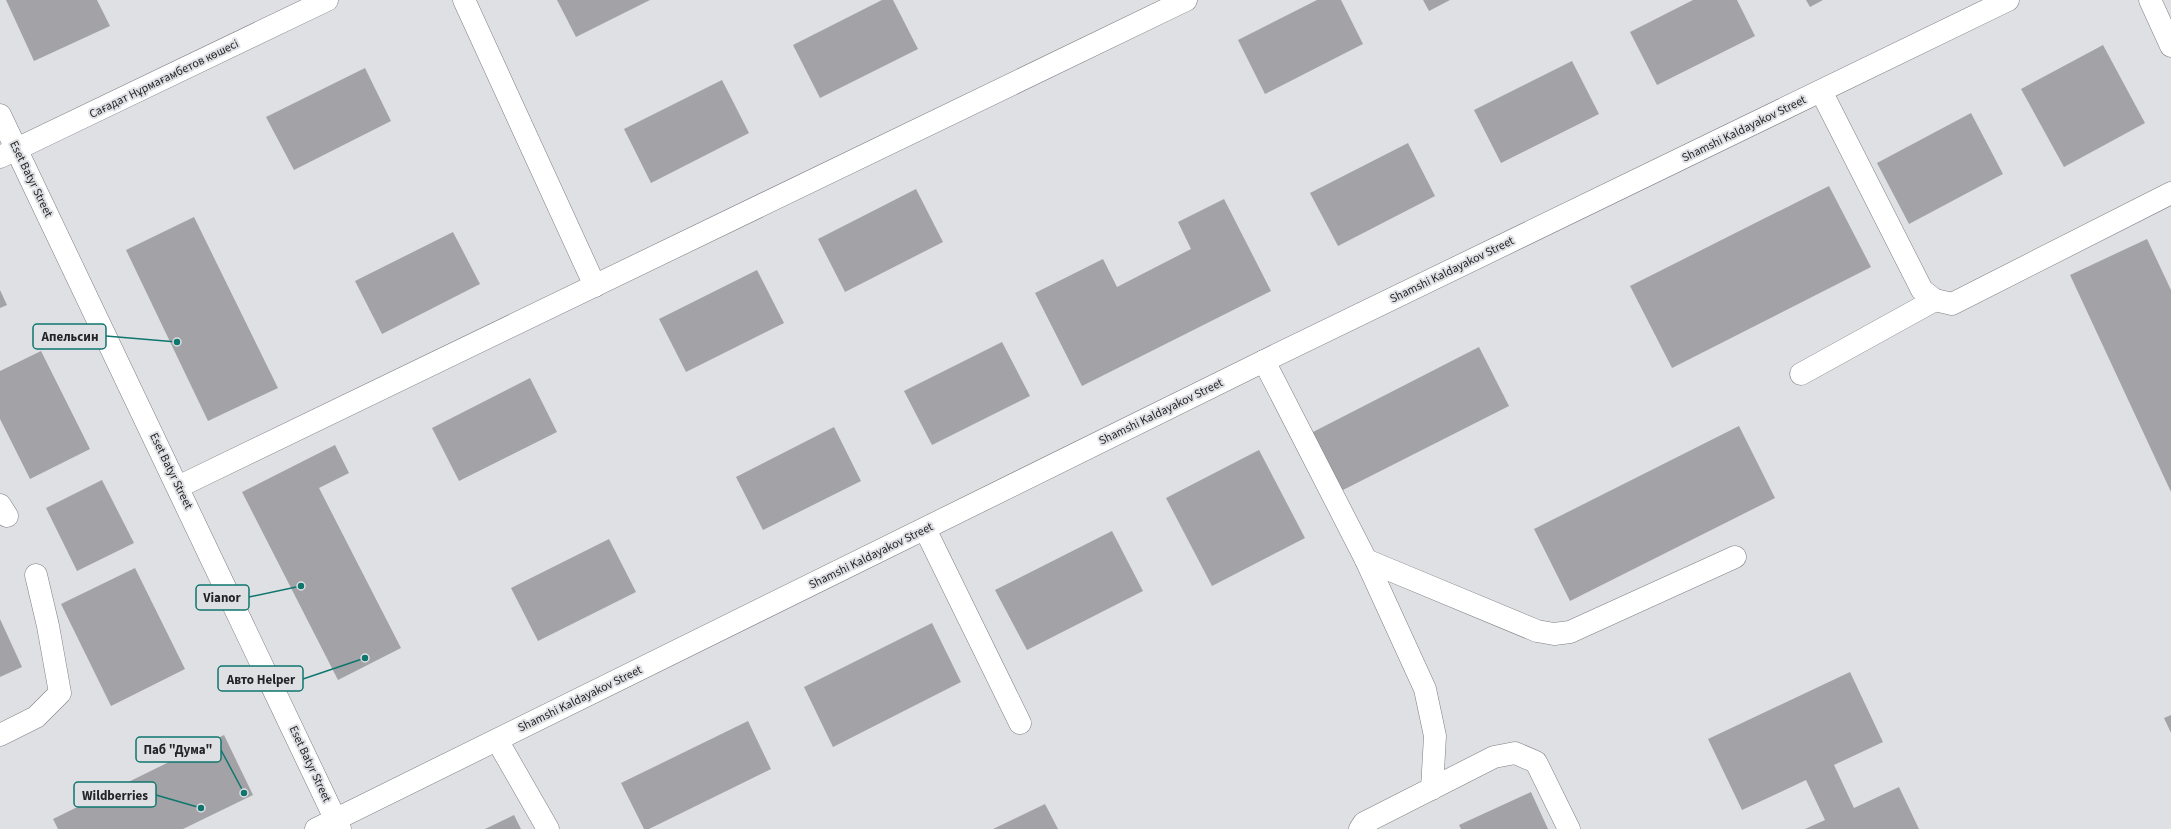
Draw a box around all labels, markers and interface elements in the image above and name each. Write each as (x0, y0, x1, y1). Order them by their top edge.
street label: Сағадат Нұрмағамбетов көшесі (86, 35, 242, 123)
street label: Shamshi Kaldayakov Street (1679, 91, 1809, 167)
street label: Eset Batyr Street (5, 138, 57, 220)
street label: Shamshi Kaldayakov Street (1387, 232, 1517, 308)
callout: Апельсин (33, 324, 106, 349)
text: Апельсин (40, 328, 99, 346)
street label: Shamshi Kaldayakov Street (1096, 374, 1226, 450)
street label: Eset Batyr Street (145, 430, 197, 512)
street label: Shamshi Kaldayakov Street (806, 518, 936, 594)
callout: Vianor (196, 585, 249, 610)
text: Vianor (202, 589, 242, 607)
street label: Shamshi Kaldayakov Street (515, 661, 645, 737)
callout: Авто Helper (218, 666, 303, 691)
text: Авто Helper (226, 671, 296, 689)
street label: Eset Batyr Street (285, 723, 335, 805)
callout: Паб "Дума" (136, 737, 221, 762)
text: Паб "Дума" (143, 741, 213, 759)
callout: Wildberries (74, 782, 156, 807)
text: Wildberries (82, 787, 148, 805)

